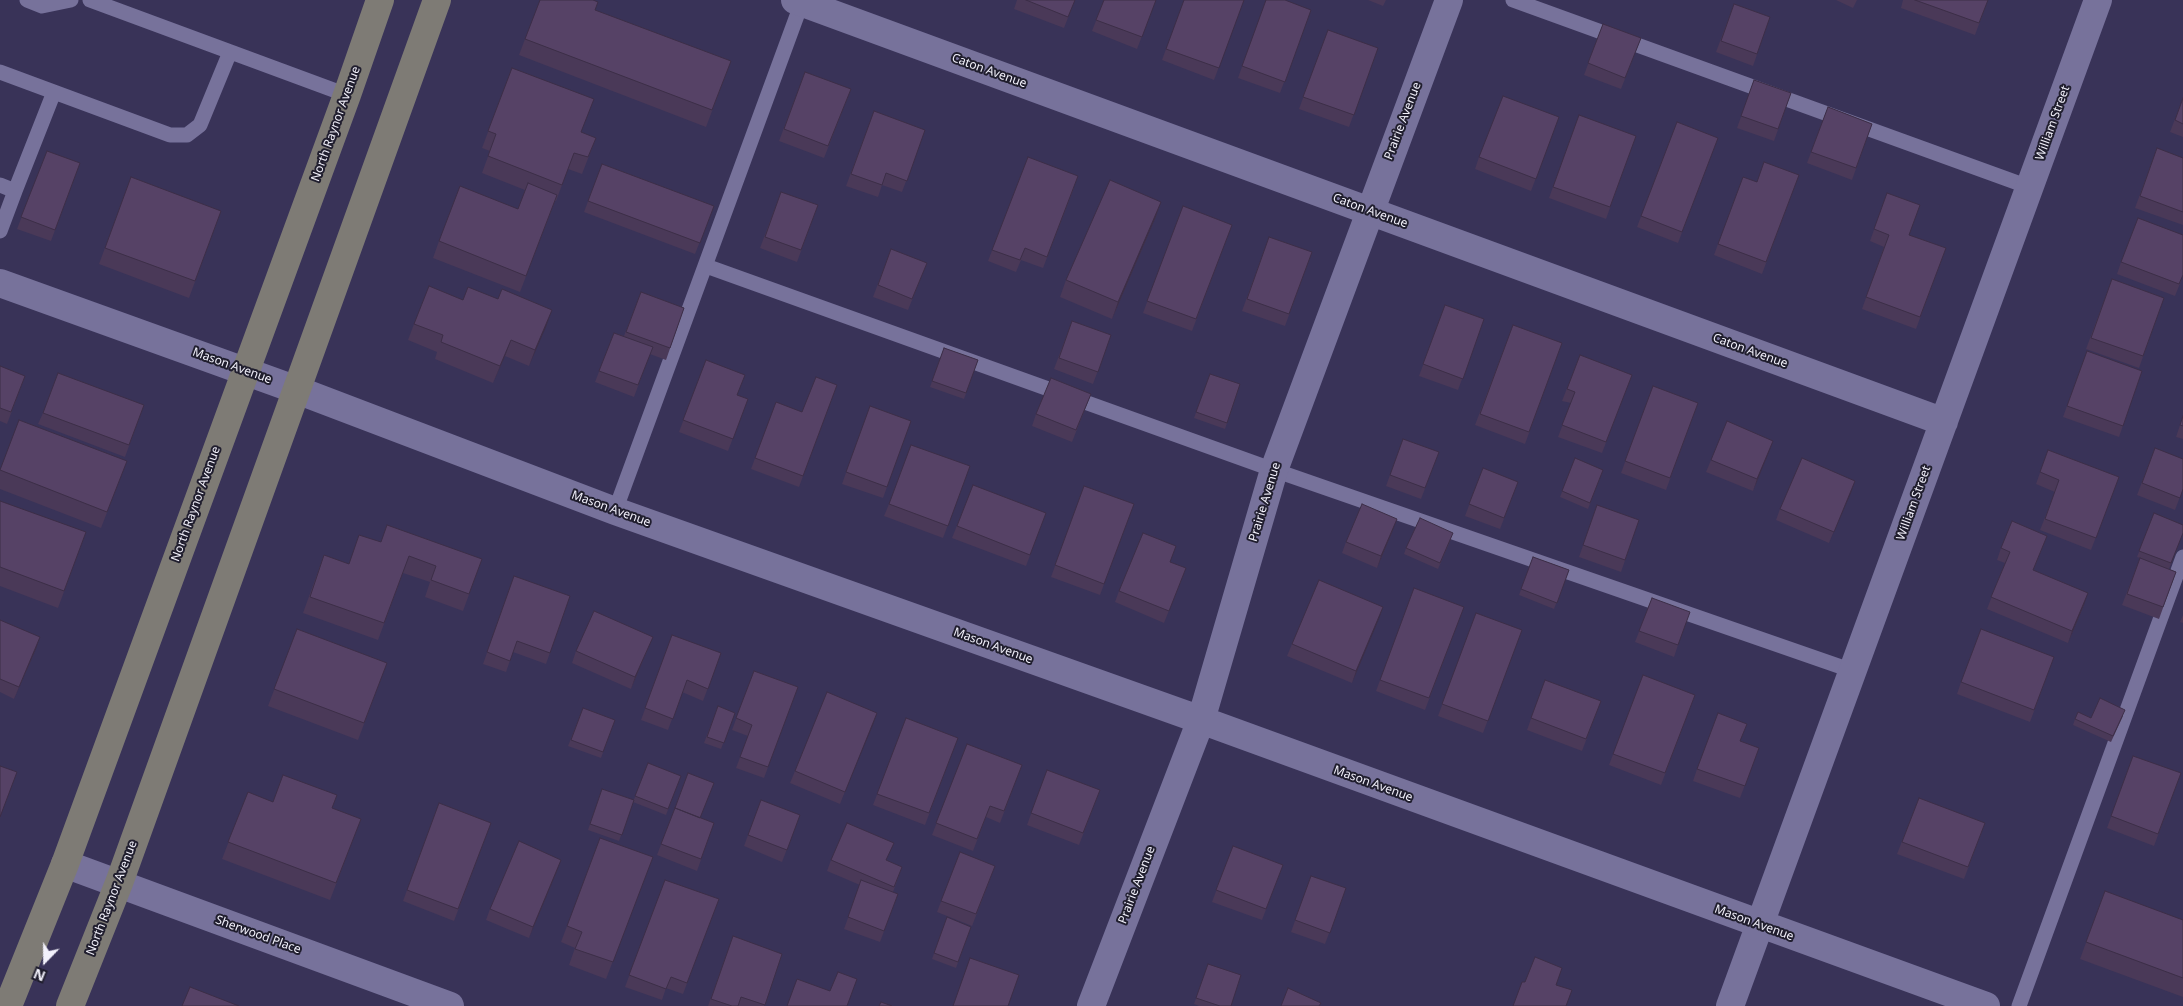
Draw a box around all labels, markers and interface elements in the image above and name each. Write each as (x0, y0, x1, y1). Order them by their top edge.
street label: Caton Avenue (950, 51, 1028, 91)
street label: North Raynor Avenue (308, 64, 364, 184)
street label: Prairie Avenue (1382, 80, 1424, 162)
street label: William Street (2033, 84, 2073, 162)
street label: Caton Avenue (1331, 191, 1409, 231)
street label: Caton Avenue (1711, 331, 1789, 371)
street label: Mason Avenue (190, 345, 274, 387)
street label: North Raynor Avenue (168, 444, 224, 564)
street label: Prairie Avenue (1246, 461, 1284, 543)
street label: William Street (1894, 464, 1934, 542)
street label: Mason Avenue (569, 488, 653, 530)
street label: Mason Avenue (951, 625, 1035, 667)
street label: Mason Avenue (1331, 763, 1415, 805)
street label: North Raynor Avenue (84, 839, 140, 957)
street label: Prairie Avenue (1116, 844, 1158, 926)
street label: Mason Avenue (1712, 902, 1796, 944)
street label: Sherwood Place (213, 913, 303, 957)
north arrow (20, 936, 70, 986)
text: N (30, 964, 48, 986)

